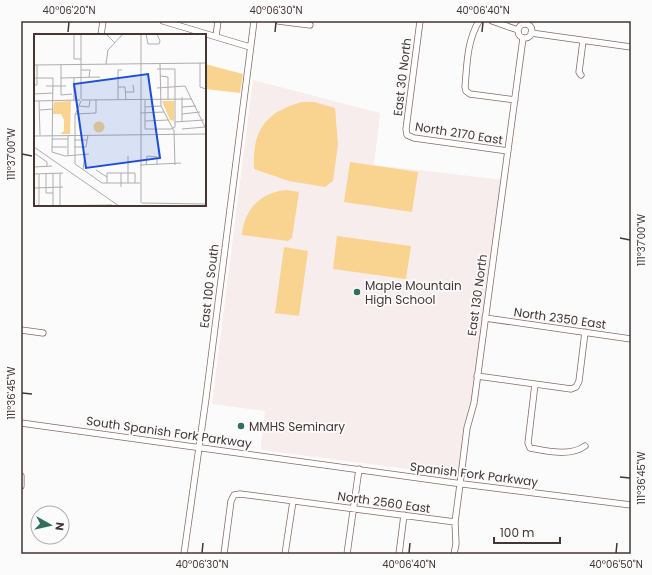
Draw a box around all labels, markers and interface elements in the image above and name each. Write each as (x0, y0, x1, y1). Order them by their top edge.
text: 40°06'20"N (43, 3, 95, 18)
text: 40°06'30"N (249, 3, 303, 18)
text: 40°06'40"N (456, 3, 510, 18)
inset map (34, 34, 206, 206)
street label: East 30 North (389, 37, 415, 117)
street label: North 2170 East (414, 118, 504, 148)
text: 111°37'00"W (4, 128, 19, 180)
text: 111°37'00"W (634, 214, 649, 266)
street label: East 100 South (195, 243, 223, 329)
street label: East 130 North (463, 253, 491, 337)
place label: Maple Mountain High School (365, 277, 462, 308)
marker: Maple Mountain High School (352, 287, 362, 297)
street label: North 2350 East (513, 303, 607, 333)
text: 111°36'45"W (4, 366, 19, 419)
street label: South Spanish Fork Parkway (85, 412, 253, 452)
place label: MMHS Seminary (249, 418, 345, 435)
marker: MMHS Seminary (236, 421, 246, 431)
text: 111°36'45"W (634, 451, 649, 504)
street label: Spanish Fork Parkway (409, 458, 539, 490)
street label: North 2560 East (336, 487, 432, 517)
north arrow (30, 505, 70, 545)
scale bar (494, 519, 560, 545)
text: N (51, 521, 68, 532)
text: 100 m (500, 524, 534, 541)
text: 40°06'30"N (175, 557, 229, 572)
text: 40°06'40"N (382, 557, 436, 572)
text: 40°06'50"N (589, 557, 643, 572)

